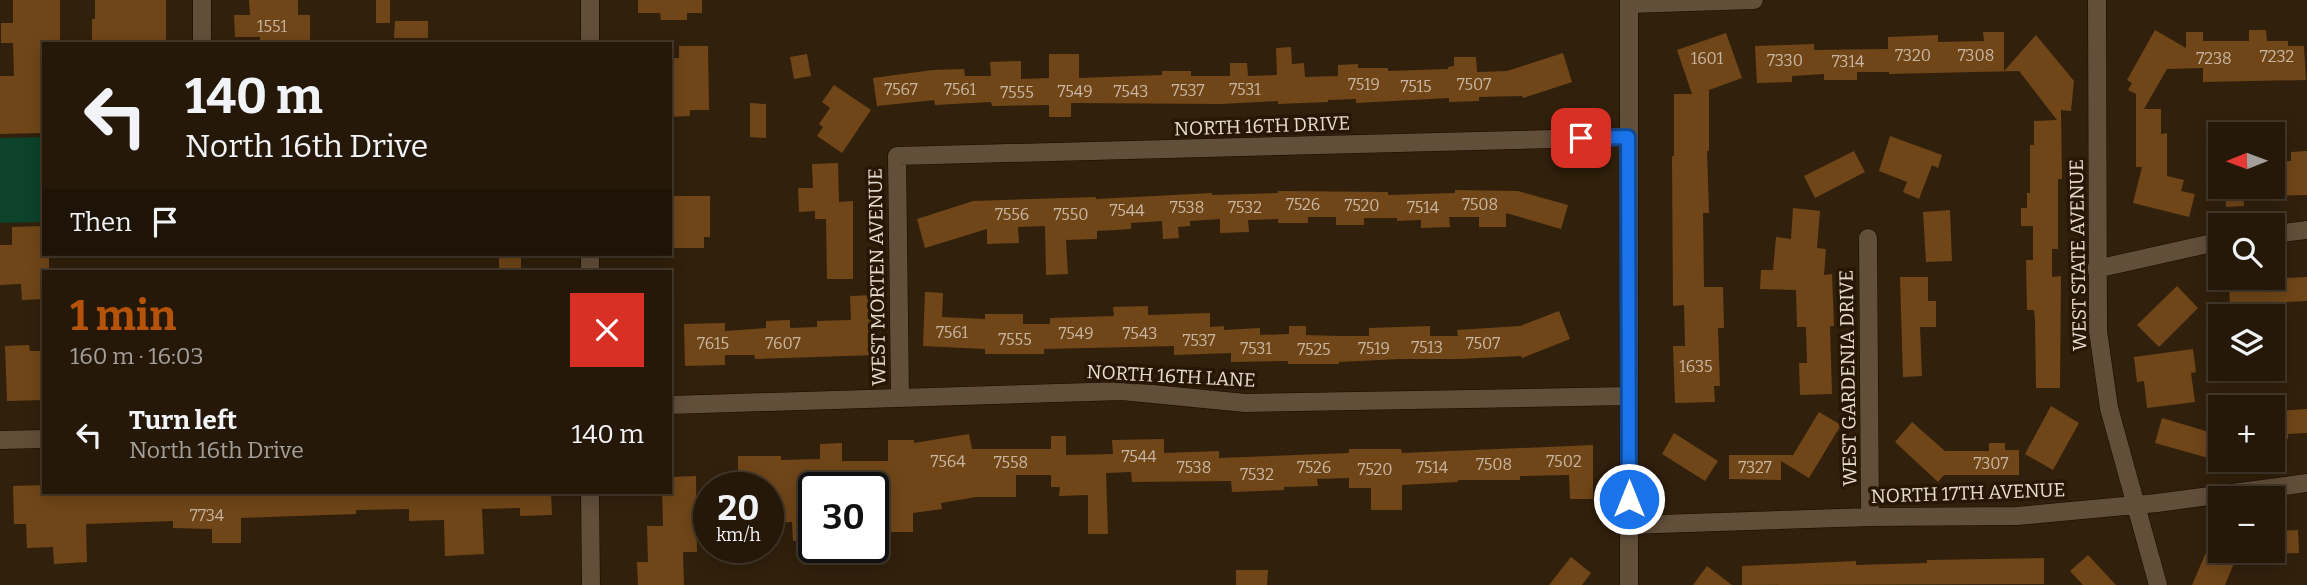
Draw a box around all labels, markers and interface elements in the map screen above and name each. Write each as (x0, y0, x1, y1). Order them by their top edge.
house number: 1551 (257, 17, 287, 36)
house number: 7320 (1895, 46, 1931, 65)
house number: 7308 (1958, 46, 1994, 65)
house number: 7232 (2260, 47, 2294, 66)
house number: 1601 (1691, 49, 1724, 68)
house number: 7238 (2196, 49, 2232, 68)
house number: 7330 (1767, 51, 1803, 70)
house number: 7314 (1832, 52, 1865, 71)
text: 140 m (185, 67, 323, 126)
icon: left (70, 70, 161, 161)
house number: 7519 (1348, 75, 1380, 94)
house number: 7507 (1457, 75, 1491, 94)
house number: 7515 (1400, 77, 1432, 96)
house number: 7567 (884, 80, 918, 99)
house number: 7561 (944, 80, 977, 99)
house number: 7531 (1229, 80, 1261, 99)
house number: 7537 (1171, 81, 1205, 100)
house number: 7549 (1057, 82, 1093, 101)
house number: 7543 (1114, 82, 1148, 101)
house number: 7555 (1000, 83, 1034, 102)
pin (1551, 108, 1611, 168)
street label: NORTH 16TH DRIVE (1174, 111, 1350, 141)
icon: arrive (1562, 119, 1600, 157)
north arrow (2208, 122, 2286, 200)
map controls (2208, 122, 2285, 563)
text: North 16th Drive (185, 127, 428, 165)
street label: WEST STATE AVENUE (2065, 159, 2091, 351)
street label: WEST MORTEN AVENUE (864, 168, 890, 386)
house number: 7526 (1286, 195, 1320, 214)
house number: 7508 (1462, 195, 1498, 214)
house number: 7520 (1344, 196, 1380, 215)
house number: 7538 (1170, 198, 1204, 217)
house number: 7532 (1228, 198, 1262, 217)
house number: 7514 (1407, 198, 1440, 217)
house number: 7544 (1109, 201, 1145, 220)
icon: arrive (146, 203, 184, 241)
house number: 7556 (995, 205, 1029, 224)
house number: 7550 (1053, 205, 1089, 224)
text: Then (70, 207, 132, 238)
button: search (2208, 213, 2285, 290)
street label: WEST GARDENIA DRIVE (1835, 270, 1861, 486)
text: 1 min (70, 291, 176, 341)
button: close (570, 293, 644, 367)
button: layers (2208, 304, 2285, 381)
house number: 7561 (936, 323, 969, 342)
house number: 7549 (1058, 324, 1094, 343)
house number: 7543 (1123, 324, 1157, 343)
house number: 7555 (998, 330, 1032, 349)
house number: 7537 (1182, 331, 1216, 350)
house number: 7615 (697, 334, 729, 353)
house number: 7607 (765, 334, 801, 353)
house number: 7507 (1466, 334, 1500, 353)
house number: 7513 (1411, 338, 1443, 357)
house number: 7531 (1240, 339, 1272, 358)
house number: 7519 (1358, 339, 1390, 358)
house number: 7525 (1297, 340, 1331, 359)
text: 160 m · 16:03 (70, 342, 204, 370)
house number: 1635 (1679, 357, 1713, 376)
street label: NORTH 16TH LANE (1086, 360, 1256, 392)
button: + (2208, 395, 2285, 472)
text: Turn left (129, 405, 237, 436)
icon: left (70, 416, 108, 454)
text: 140 m (572, 419, 644, 450)
text: North 16th Drive (129, 436, 304, 464)
house number: 7544 (1121, 447, 1157, 466)
house number: 7564 (930, 452, 966, 471)
house number: 7502 (1546, 452, 1582, 471)
house number: 7558 (994, 453, 1028, 472)
house number: 7307 (1973, 454, 2009, 473)
house number: 7508 (1476, 455, 1512, 474)
house number: 7538 (1177, 458, 1211, 477)
house number: 7526 (1297, 458, 1331, 477)
house number: 7514 (1416, 458, 1449, 477)
house number: 7327 (1738, 458, 1772, 477)
house number: 7520 (1357, 460, 1393, 479)
position arrow (1592, 462, 1666, 536)
house number: 7532 (1240, 465, 1274, 484)
speed limit sign: 30 (798, 472, 889, 563)
street label: NORTH 17TH AVENUE (1870, 478, 2066, 508)
button: − (2208, 486, 2285, 563)
text: 20 (718, 487, 759, 529)
house number: 7734 (190, 506, 225, 525)
text: km/h (716, 524, 761, 546)

